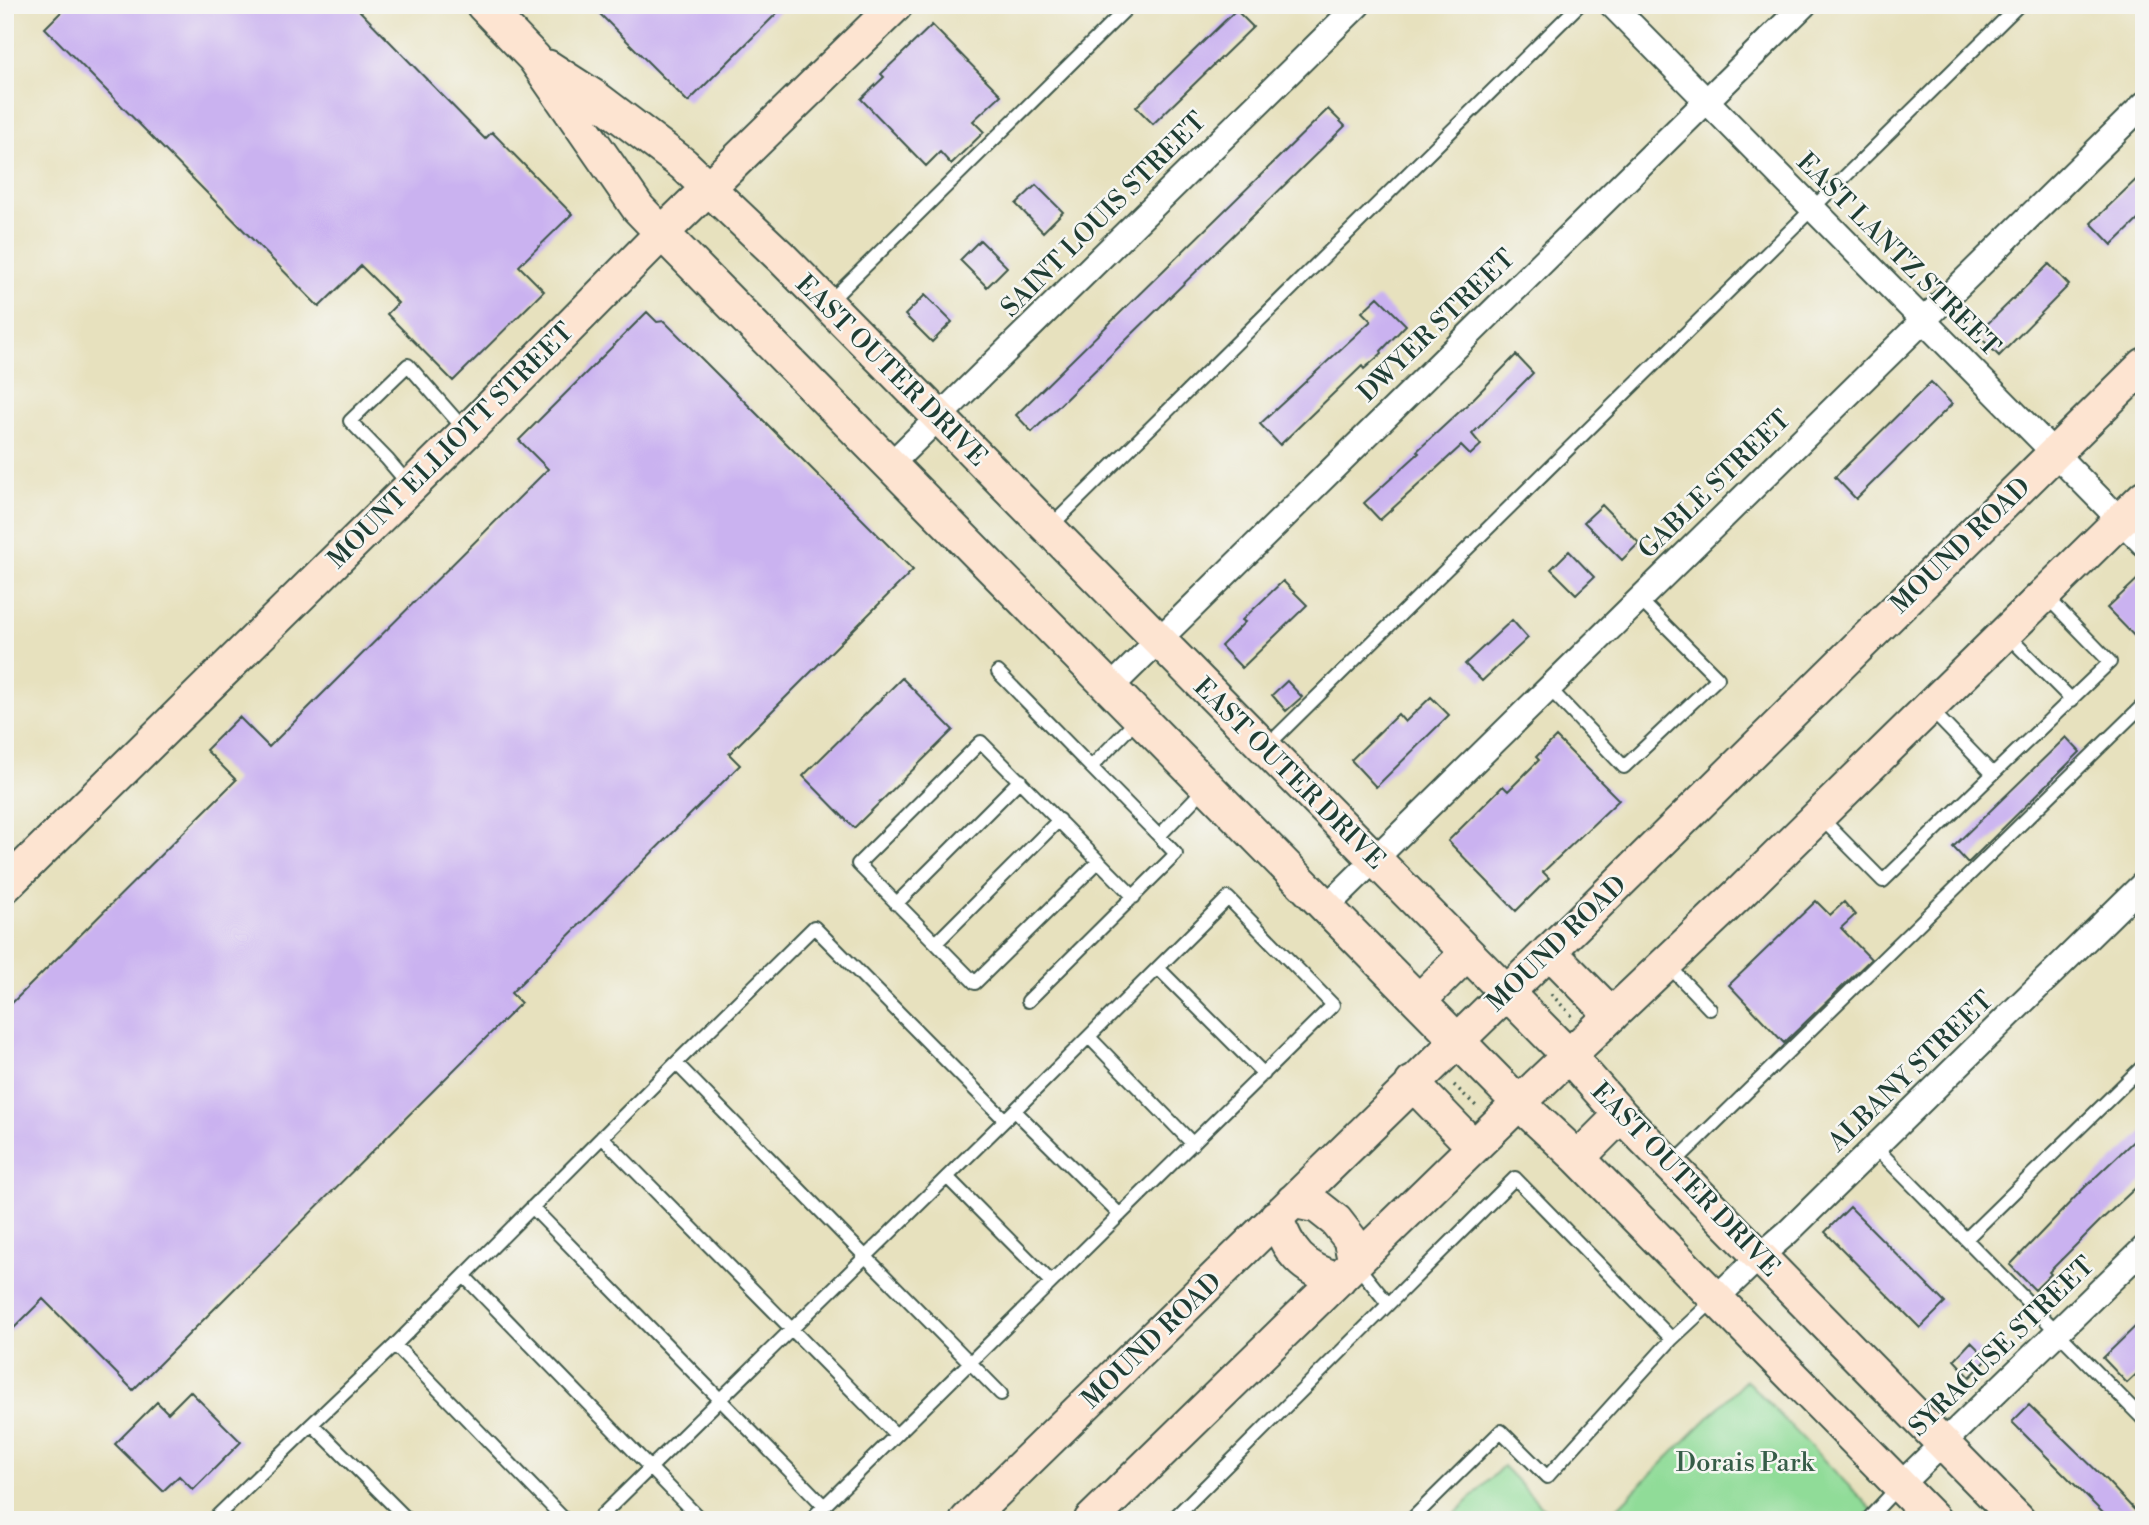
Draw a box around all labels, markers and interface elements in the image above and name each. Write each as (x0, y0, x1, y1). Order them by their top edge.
street label: SAINT LOUIS STREET (995, 106, 1213, 324)
street label: EAST LANTZ STREET (1790, 146, 2007, 363)
street label: DWYER STREET (1352, 243, 1522, 409)
street label: EAST OUTER DRIVE (789, 268, 994, 473)
street label: MOUNT ELLIOTT STREET (321, 316, 580, 575)
street label: GABLE STREET (1632, 404, 1798, 566)
street label: MOUND ROAD (1884, 471, 2037, 620)
street label: EAST OUTER DRIVE (1187, 671, 1392, 876)
street label: MOUND ROAD (1480, 869, 1633, 1018)
street label: ALBANY STREET (1821, 985, 2000, 1159)
street label: EAST OUTER DRIVE (1584, 1076, 1786, 1284)
street label: SYRACUSE STREET (1902, 1250, 2101, 1443)
street label: MOUND ROAD (1075, 1266, 1228, 1415)
park label: Dorais Park (1676, 1447, 1816, 1479)

